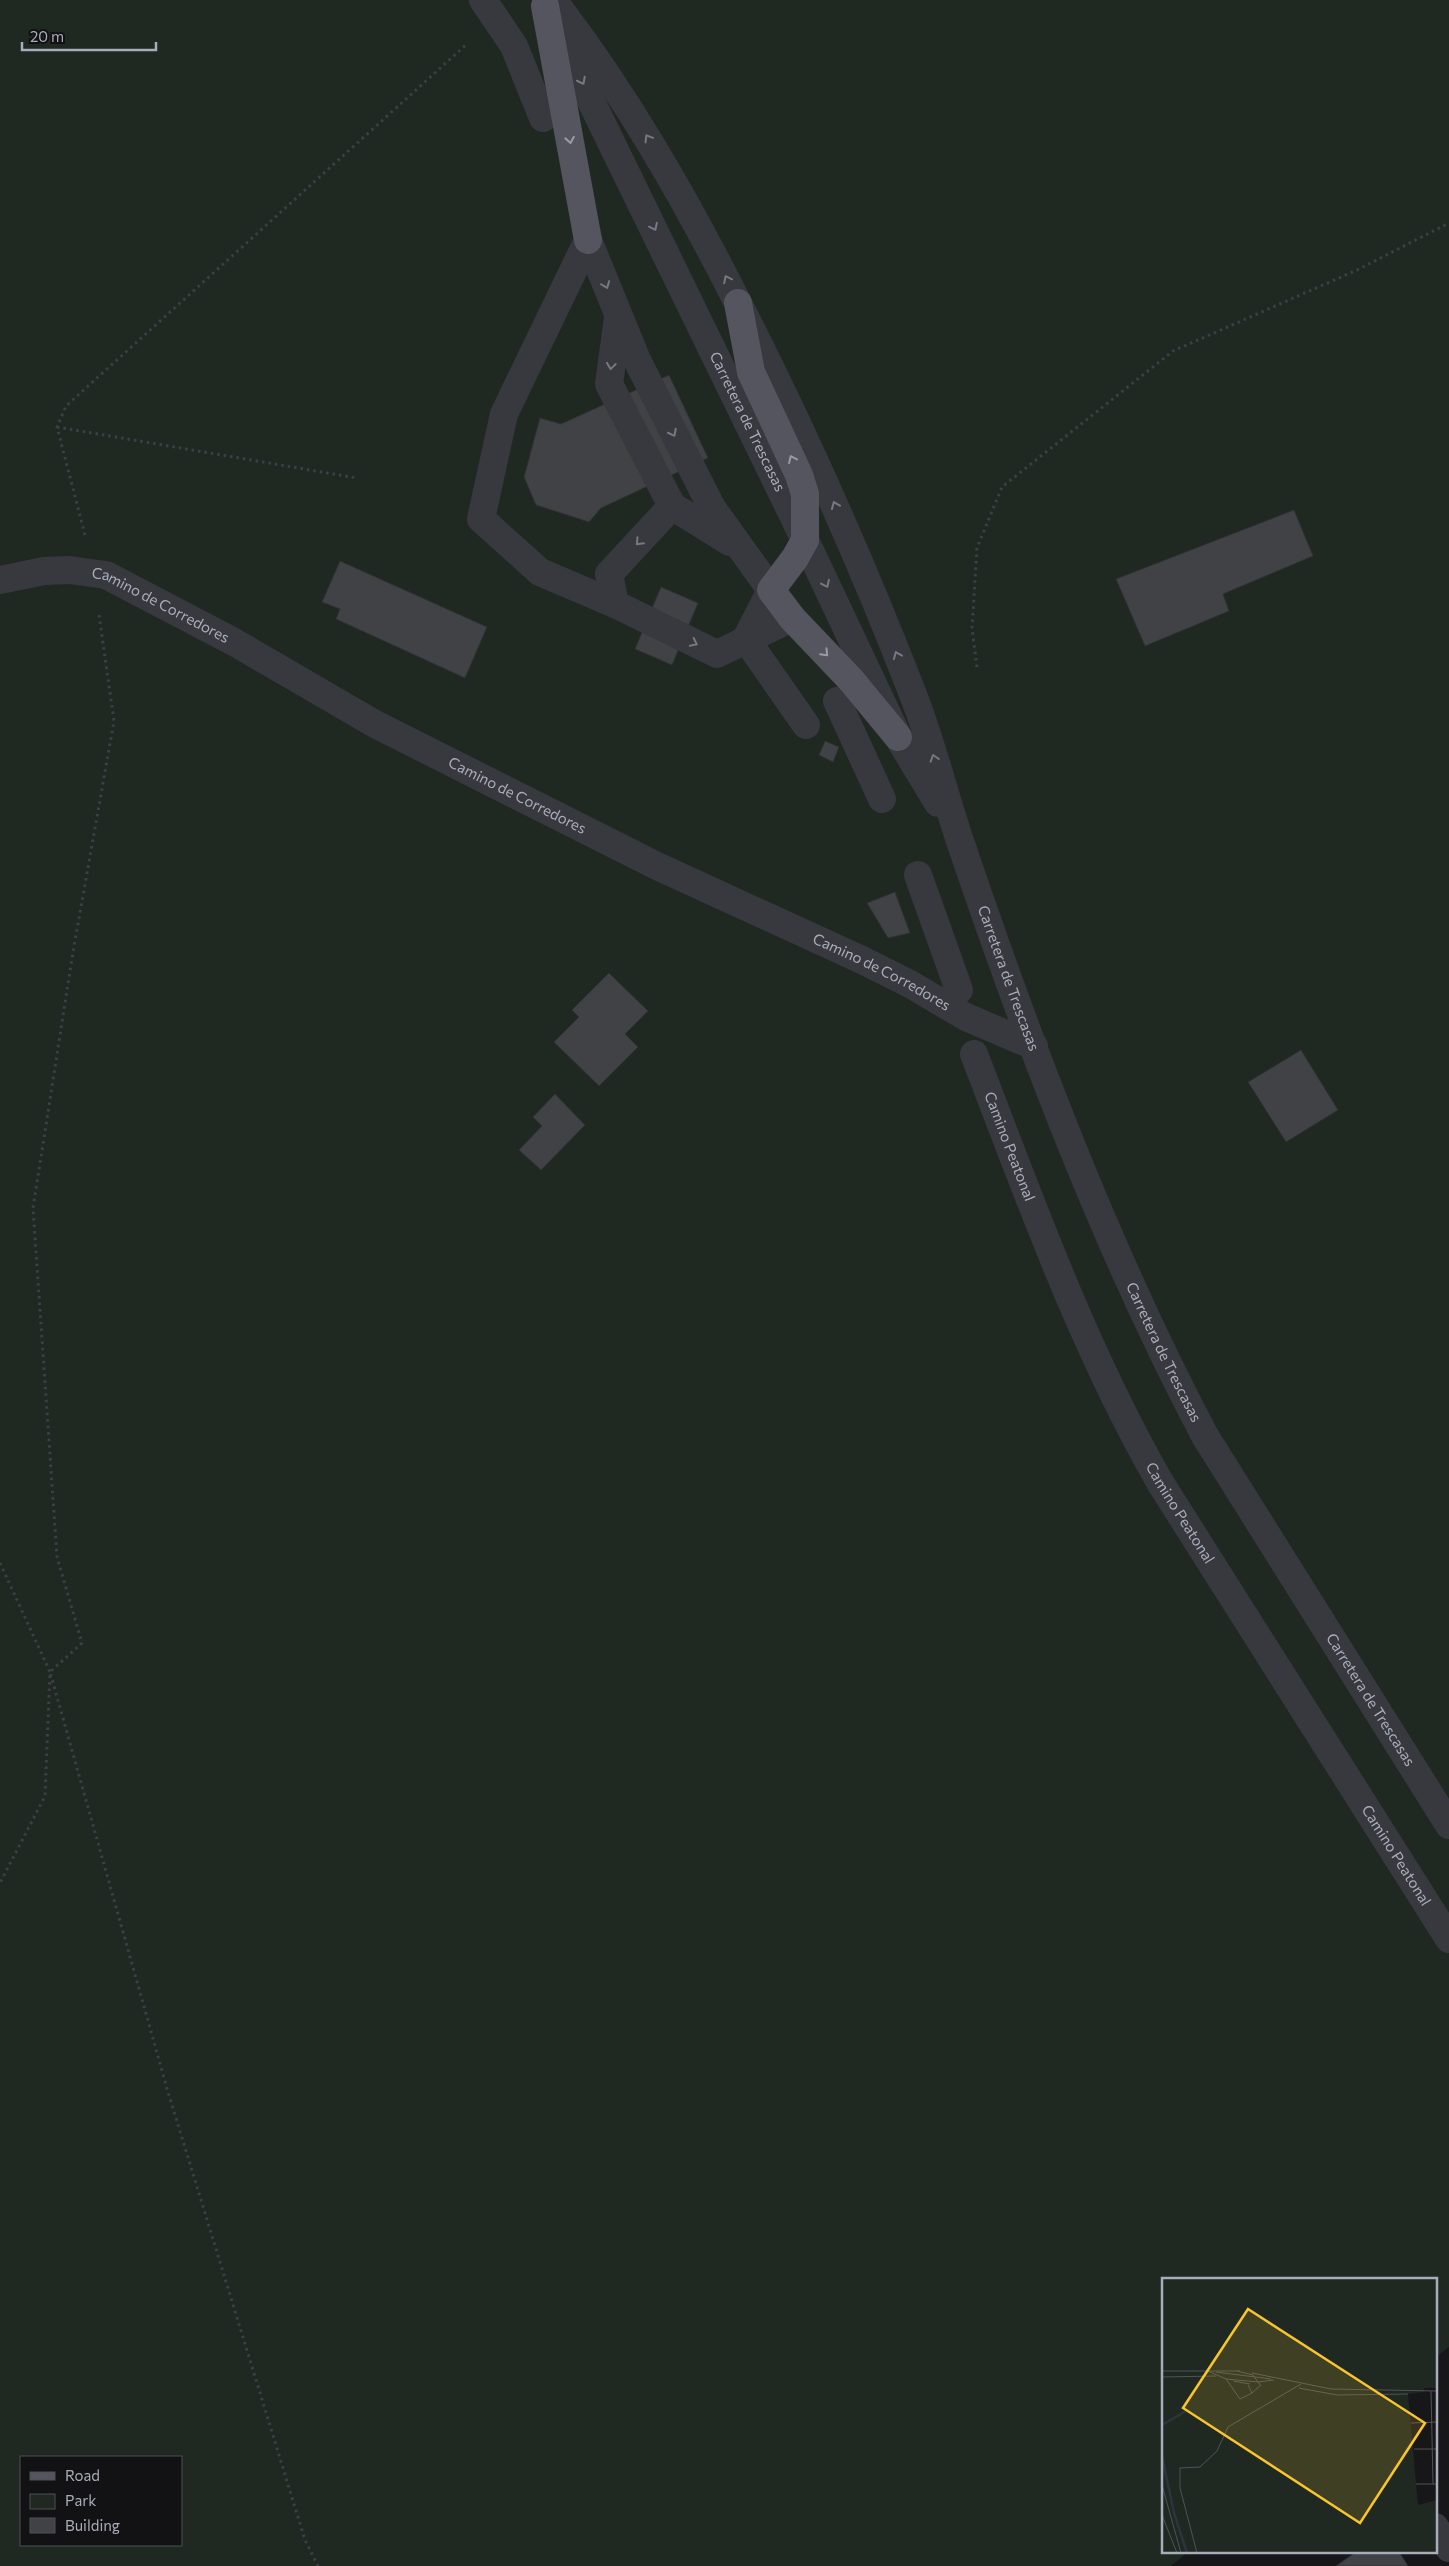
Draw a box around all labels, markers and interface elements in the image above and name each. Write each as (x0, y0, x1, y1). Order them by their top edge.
scale bar (22, 20, 156, 52)
text: 20 m (30, 27, 64, 45)
one-way arrow (576, 76, 586, 85)
one-way arrow (644, 134, 654, 143)
one-way arrow (564, 136, 574, 145)
one-way arrow (647, 222, 657, 231)
one-way arrow (723, 276, 733, 285)
one-way arrow (599, 280, 610, 289)
street label: Carretera de Trescasas (707, 348, 790, 494)
one-way arrow (607, 362, 617, 371)
one-way arrow (667, 427, 677, 436)
one-way arrow (787, 455, 798, 464)
one-way arrow (830, 501, 841, 510)
one-way arrow (636, 536, 645, 545)
street label: Camino de Corredores (91, 563, 233, 646)
one-way arrow (820, 579, 830, 588)
one-way arrow (689, 637, 698, 647)
one-way arrow (819, 648, 828, 657)
one-way arrow (892, 651, 903, 660)
street label: Camino de Corredores (446, 752, 590, 837)
one-way arrow (930, 755, 940, 763)
street label: Carretera de Trescasas (975, 903, 1044, 1053)
street label: Camino de Corredores (810, 929, 954, 1014)
street label: Camino Peatonal (981, 1089, 1039, 1203)
street label: Carretera de Trescasas (1123, 1279, 1206, 1425)
street label: Camino Peatonal (1143, 1459, 1219, 1566)
street label: Carretera de Trescasas (1323, 1630, 1420, 1769)
street label: Camino Peatonal (1358, 1801, 1436, 1909)
inset map (1162, 2278, 1436, 2554)
legend (20, 2456, 182, 2546)
text: Road (65, 2466, 100, 2484)
text: Park (65, 2491, 96, 2509)
text: Building (65, 2516, 120, 2534)

